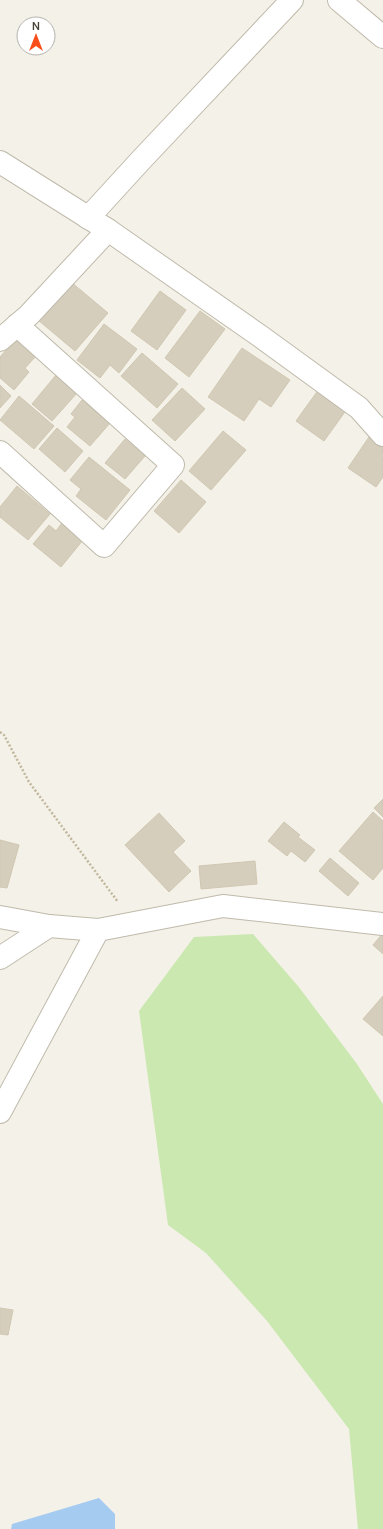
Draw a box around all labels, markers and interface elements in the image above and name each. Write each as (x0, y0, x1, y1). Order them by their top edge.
north arrow (16, 16, 56, 56)
text: N (32, 18, 40, 33)

